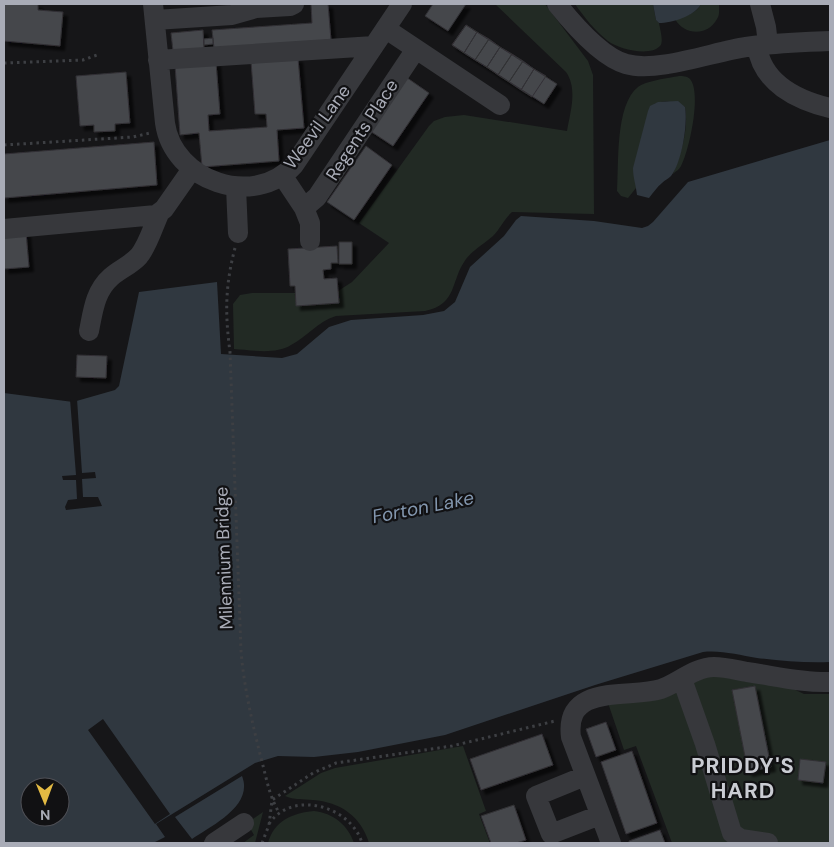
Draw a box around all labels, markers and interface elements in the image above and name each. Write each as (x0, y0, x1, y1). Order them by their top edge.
street label: Regents Place (320, 75, 404, 185)
street label: Weevil Lane (278, 80, 356, 174)
water label: Forton Lake (370, 485, 476, 529)
street label: Milennium Bridge (210, 486, 238, 630)
district label: PRIDDY'S HARD (691, 751, 795, 805)
north arrow (20, 777, 70, 827)
text: N (40, 806, 50, 824)

